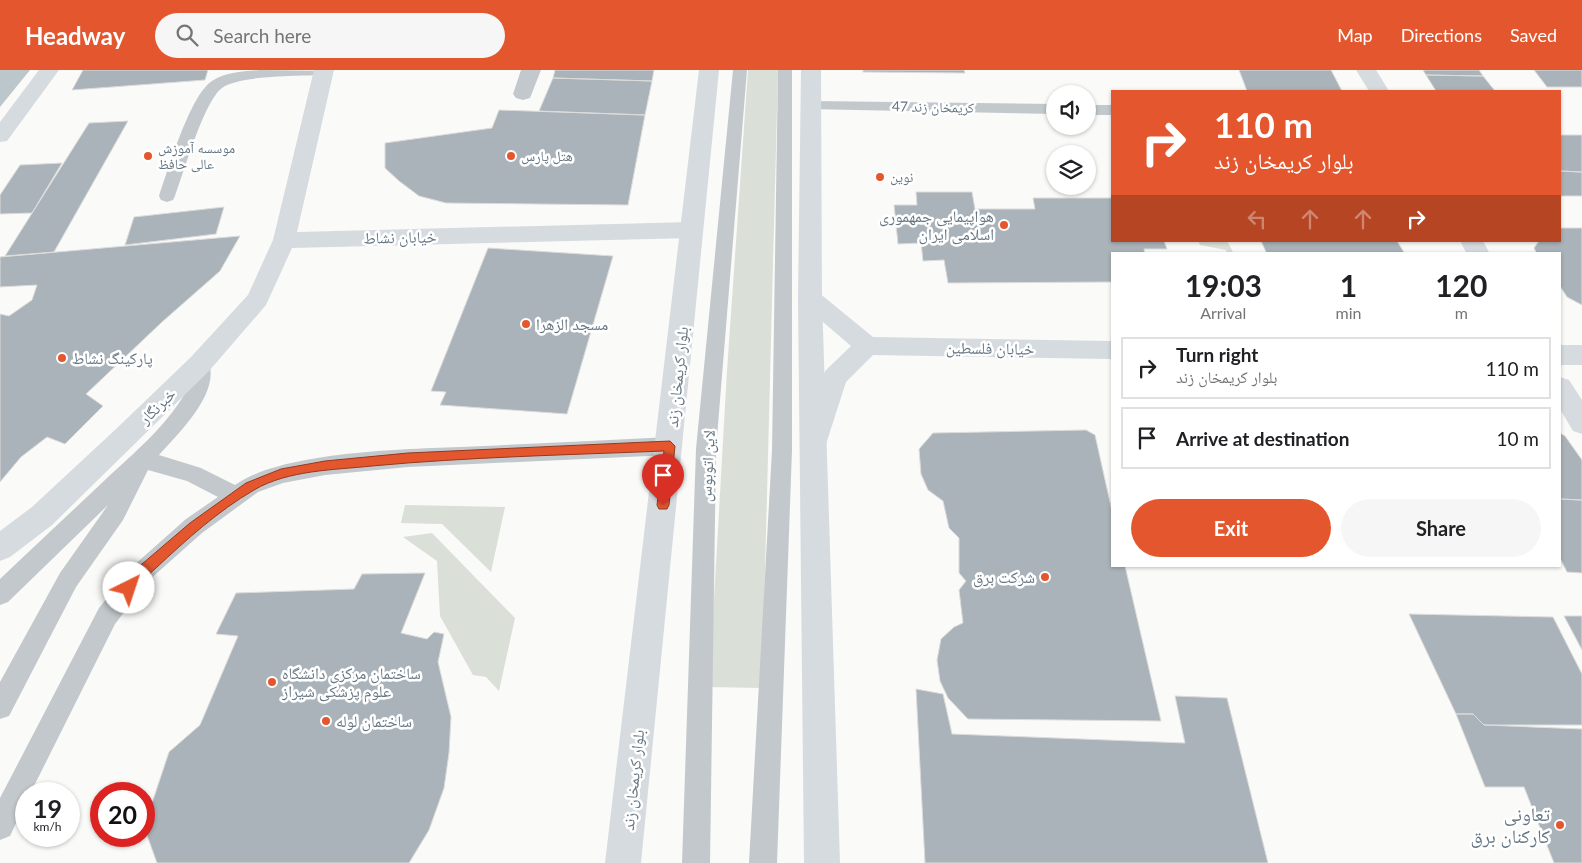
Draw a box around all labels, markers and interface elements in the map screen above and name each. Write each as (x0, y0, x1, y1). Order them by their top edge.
search box (155, 13, 505, 58)
text: Headway (25, 21, 125, 50)
icon: search (173, 21, 201, 49)
text: Search here (213, 24, 311, 47)
text: Map (1337, 24, 1373, 46)
text: Directions (1401, 24, 1482, 46)
text: Saved (1510, 24, 1557, 46)
map controls (1046, 85, 1096, 195)
button: sound (1046, 85, 1096, 135)
street label: 47 کریمخان زند (892, 97, 975, 117)
text: 110 m (1214, 103, 1313, 145)
icon: right (1131, 110, 1196, 175)
place label: موسسه آموزش عالی حافظ (158, 139, 235, 173)
button: layers (1046, 145, 1096, 195)
place label: هتل پارس (521, 147, 573, 165)
text: بلوار کریمخان زند (1214, 147, 1353, 174)
marker: موسسه آموزش عالی حافظ (142, 150, 154, 162)
marker: هتل پارس (505, 150, 517, 162)
place label: نوین (890, 168, 914, 186)
marker: نوین (874, 171, 886, 183)
icon: left (1243, 205, 1271, 233)
icon: ahead (1296, 205, 1324, 233)
icon: ahead (1349, 205, 1377, 233)
icon: right (1402, 205, 1430, 233)
place label: هواپیمایی جمهموری اسلامی ایران (879, 206, 994, 245)
marker: هواپیمایی جمهموری اسلامی ایران (998, 219, 1010, 231)
street label: خیابان نشاط (363, 226, 437, 249)
text: 19:03 (1185, 267, 1262, 303)
text: 1 (1340, 267, 1357, 303)
text: 120 (1435, 267, 1487, 303)
text: Arrival (1200, 303, 1246, 322)
text: min (1336, 303, 1362, 322)
text: m (1455, 303, 1468, 322)
place label: مسجد الزهرا (536, 314, 608, 334)
marker: مسجد الزهرا (520, 318, 532, 330)
street label: بلوار کریمخان زند (662, 326, 693, 429)
street label: خیابان فلسطین (946, 337, 1034, 360)
text: Turn right (1176, 343, 1258, 366)
place label: پارکینگ نشاط (72, 348, 153, 368)
marker: پارکینگ نشاط (56, 352, 68, 364)
icon: right (1133, 354, 1161, 382)
text: 110 m (1485, 357, 1539, 380)
text: بلوار کریمخان زند (1176, 367, 1277, 386)
street label: خبرنگار (134, 384, 180, 429)
icon: arrive (1133, 424, 1161, 452)
text: Arrive at destination (1176, 427, 1349, 450)
text: 10 m (1496, 427, 1539, 450)
street label: لاین اتوبوس (695, 429, 720, 503)
pin (642, 454, 684, 505)
icon: arrive (649, 461, 677, 489)
button: Exit (1131, 499, 1331, 557)
button: Share (1341, 499, 1541, 557)
position arrow (102, 561, 154, 613)
place label: شرکت برق (973, 567, 1035, 588)
marker: شرکت برق (1039, 571, 1051, 583)
place label: ساختمان مرکزی دانشگاه علوم پزشکی شیراز (281, 663, 421, 702)
marker: ساختمان مرکزی دانشگاه علوم پزشکی شیراز (266, 676, 278, 688)
place label: ساختمان لوله (336, 711, 412, 732)
marker: ساختمان لوله (320, 715, 332, 727)
street label: بلوار کریمخان زند (618, 729, 649, 832)
speed limit sign: 20 (90, 782, 155, 847)
text: 19 (33, 793, 62, 823)
place label: تعاونی کارکنان برق (1471, 802, 1550, 848)
text: km/h (33, 819, 62, 834)
marker: تعاونی کارکنان برق (1554, 819, 1566, 831)

